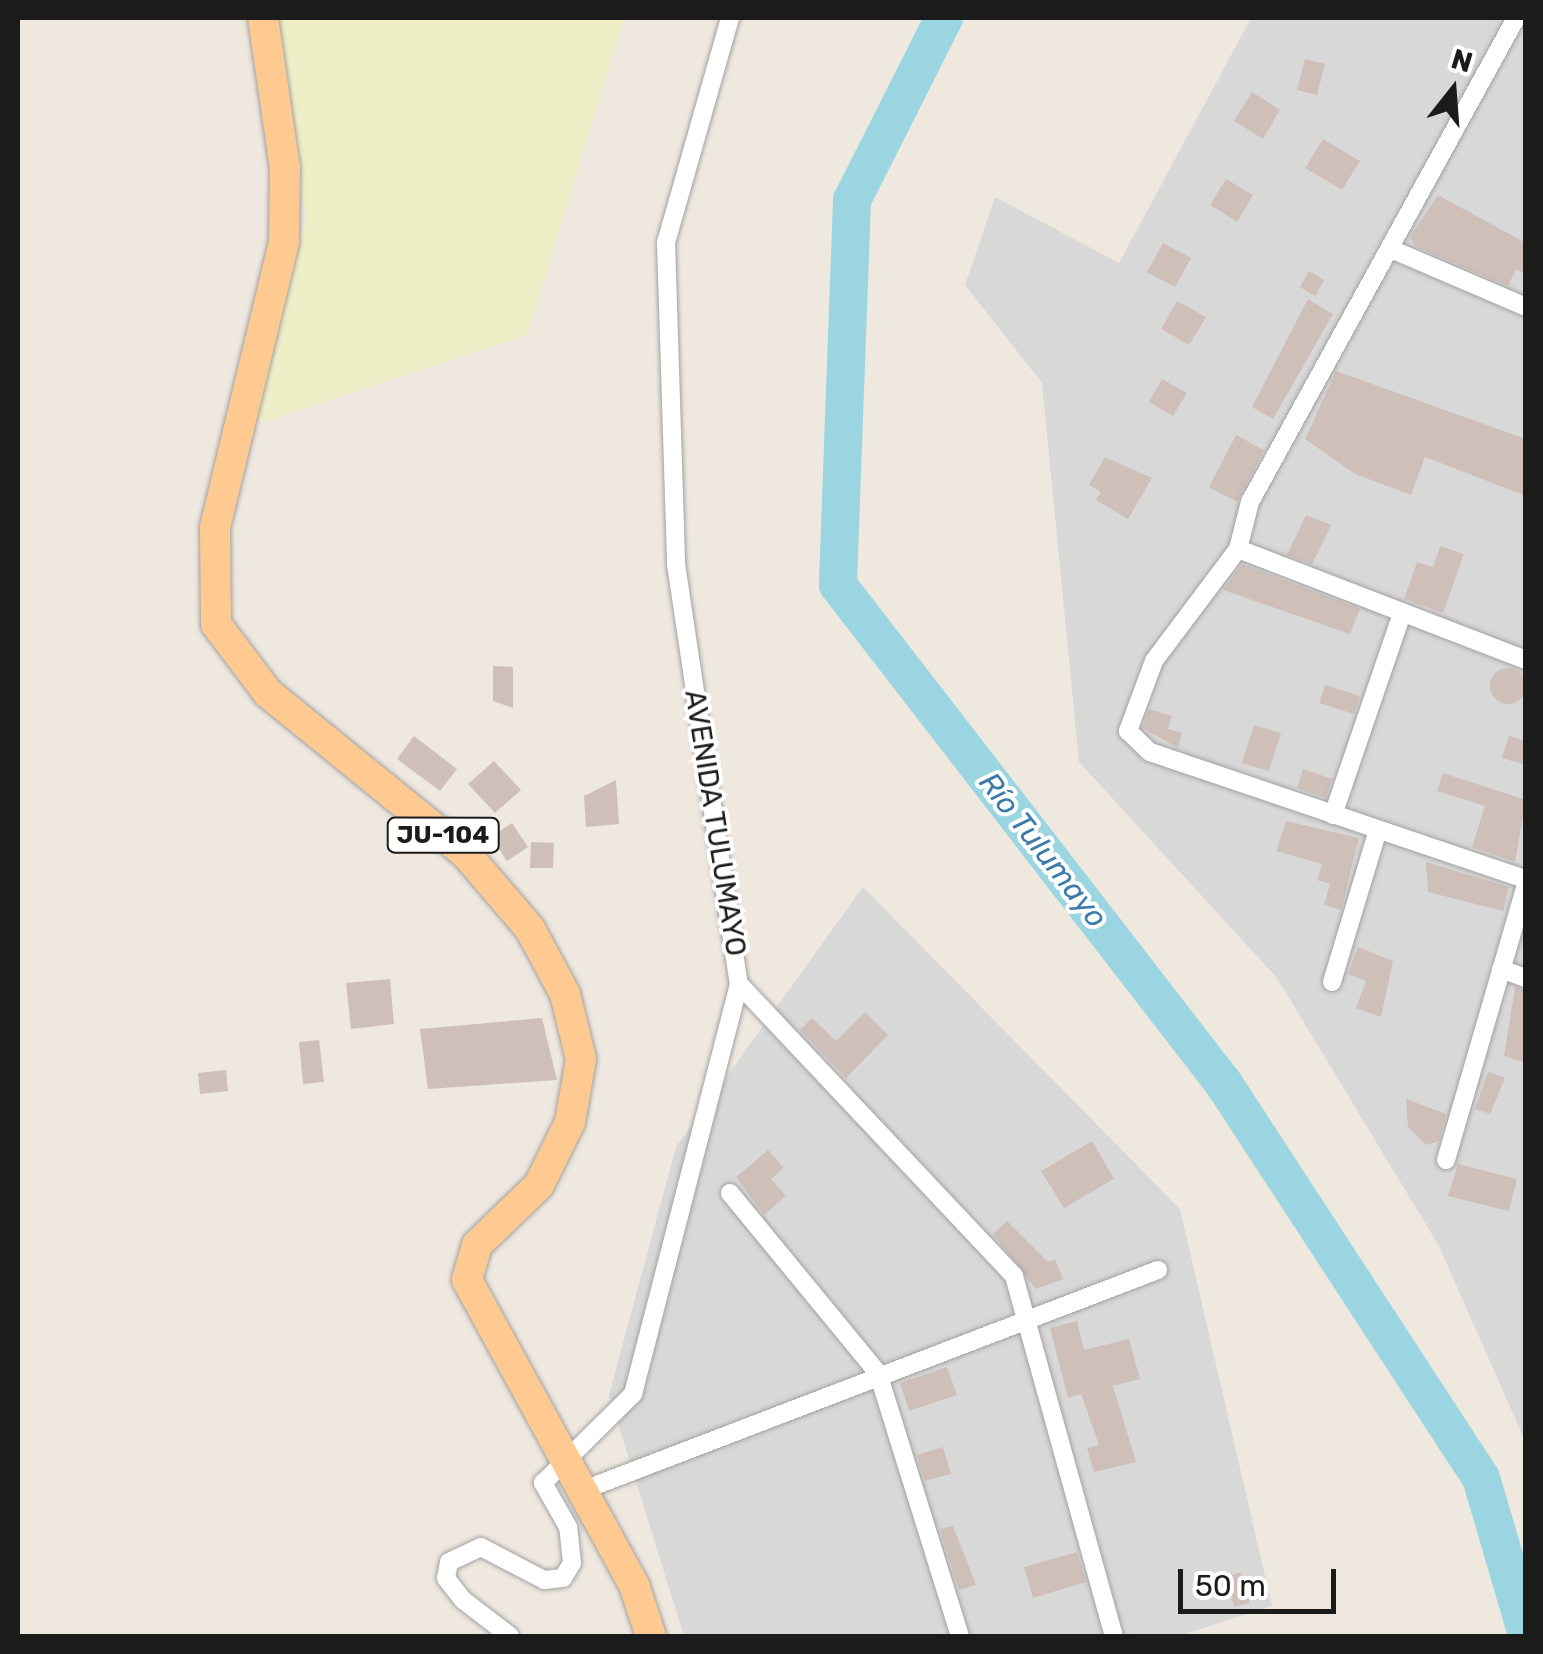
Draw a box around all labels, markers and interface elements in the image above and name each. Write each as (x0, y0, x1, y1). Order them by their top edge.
north arrow (1403, 40, 1503, 140)
text: N (1447, 42, 1476, 80)
street label: AVENIDA TULUMAYO (677, 687, 753, 959)
water label: Río Tulumayo (971, 765, 1115, 935)
road number: JU-104 (386, 815, 500, 855)
scale bar (1183, 1549, 1340, 1611)
text: 50 m (1195, 1568, 1266, 1604)

